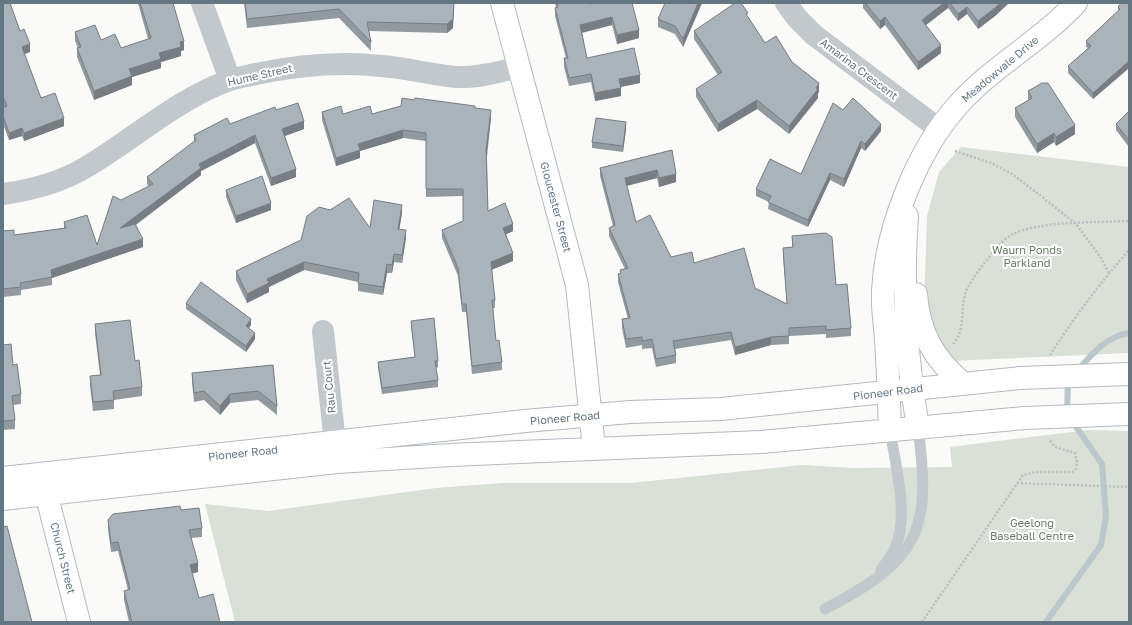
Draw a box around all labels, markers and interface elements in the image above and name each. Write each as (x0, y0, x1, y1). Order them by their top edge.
street label: Meadowvale Drive (959, 33, 1041, 105)
street label: Amarina Crescent (818, 35, 901, 102)
street label: Hume Street (226, 61, 294, 88)
street label: Gloucester Street (538, 160, 575, 253)
park label: Waurn Ponds Parkland (992, 243, 1062, 269)
street label: Rau Court (319, 360, 338, 414)
street label: Pioneer Road (852, 381, 924, 402)
street label: Pioneer Road (529, 408, 601, 427)
street label: Pioneer Road (207, 442, 279, 463)
park label: Geelong Baseball Centre (990, 516, 1074, 542)
street label: Church Street (48, 521, 79, 595)

